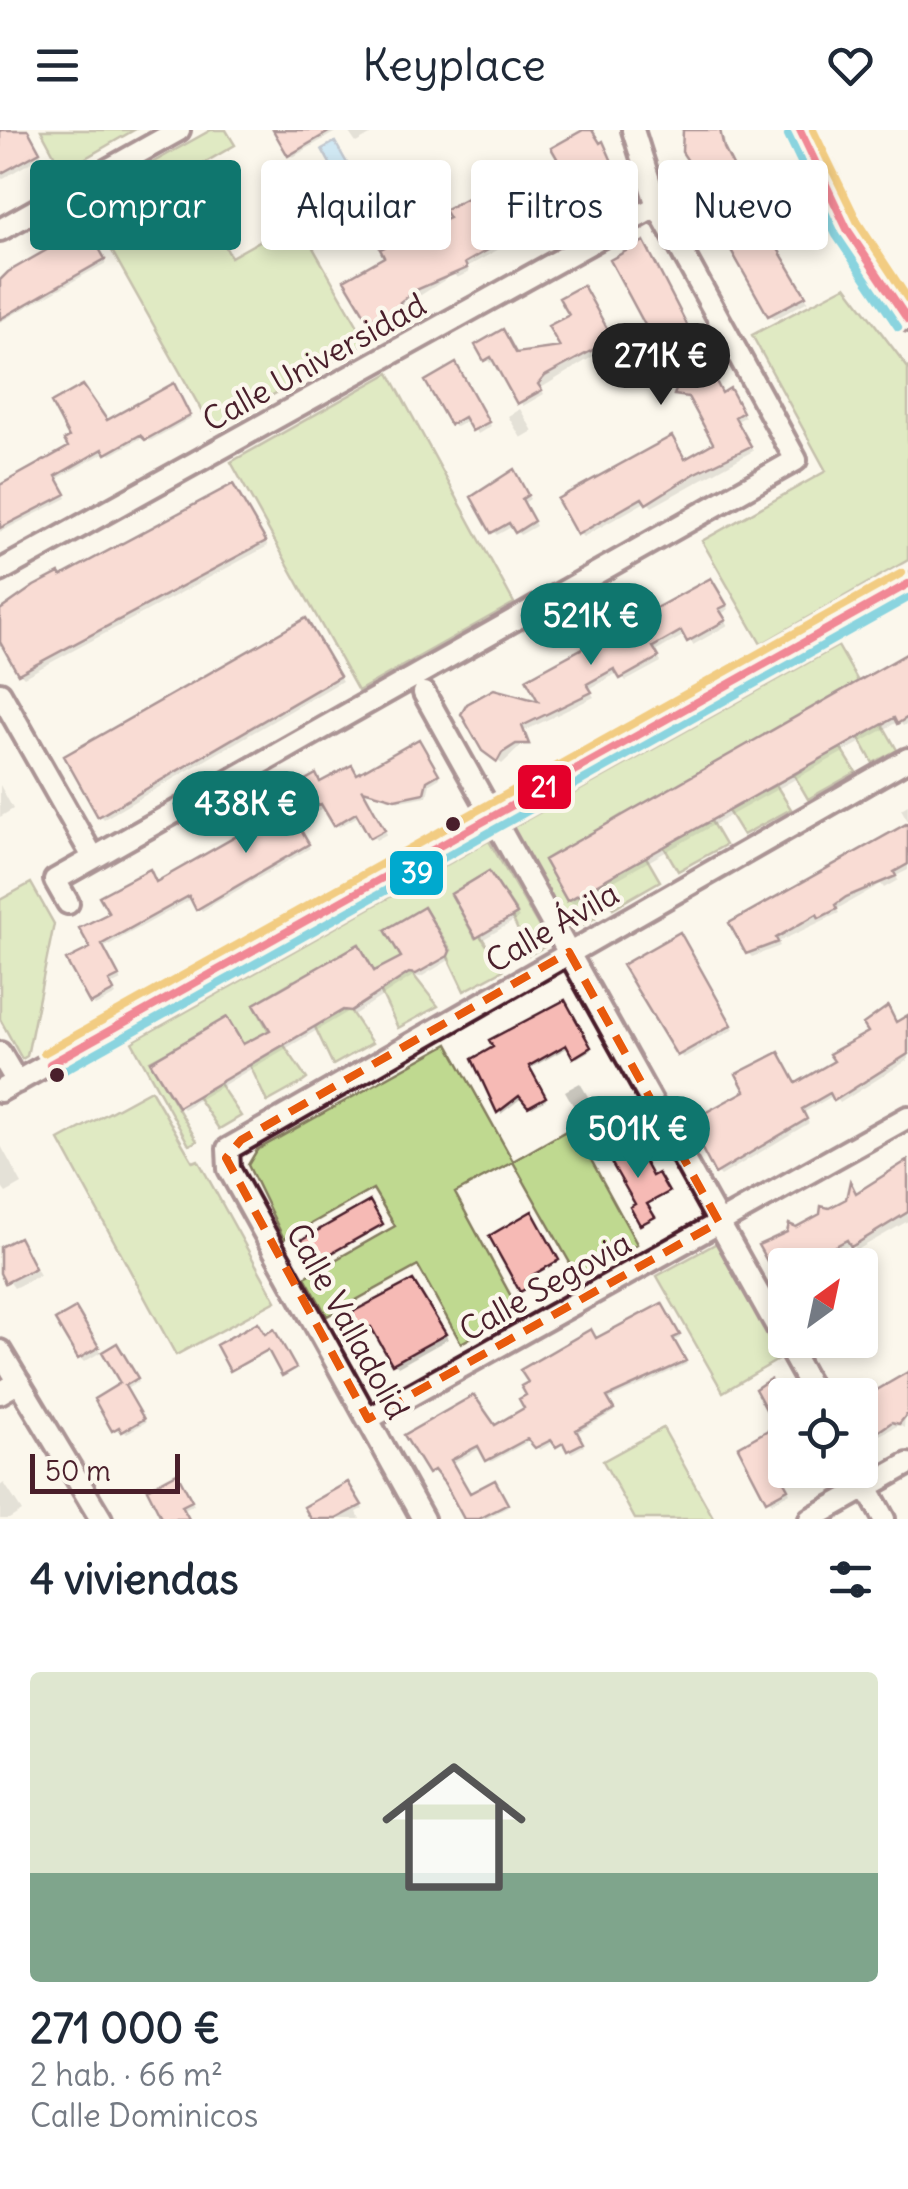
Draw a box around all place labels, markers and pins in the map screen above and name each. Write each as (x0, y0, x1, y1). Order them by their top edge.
pin: 271K € (580, 323, 742, 408)
pin: 521K € (510, 583, 672, 668)
pin: 438K € (165, 771, 327, 856)
unlabelled marker (443, 814, 463, 834)
unlabelled marker (47, 1065, 67, 1085)
pin: 501K € (557, 1096, 719, 1181)

